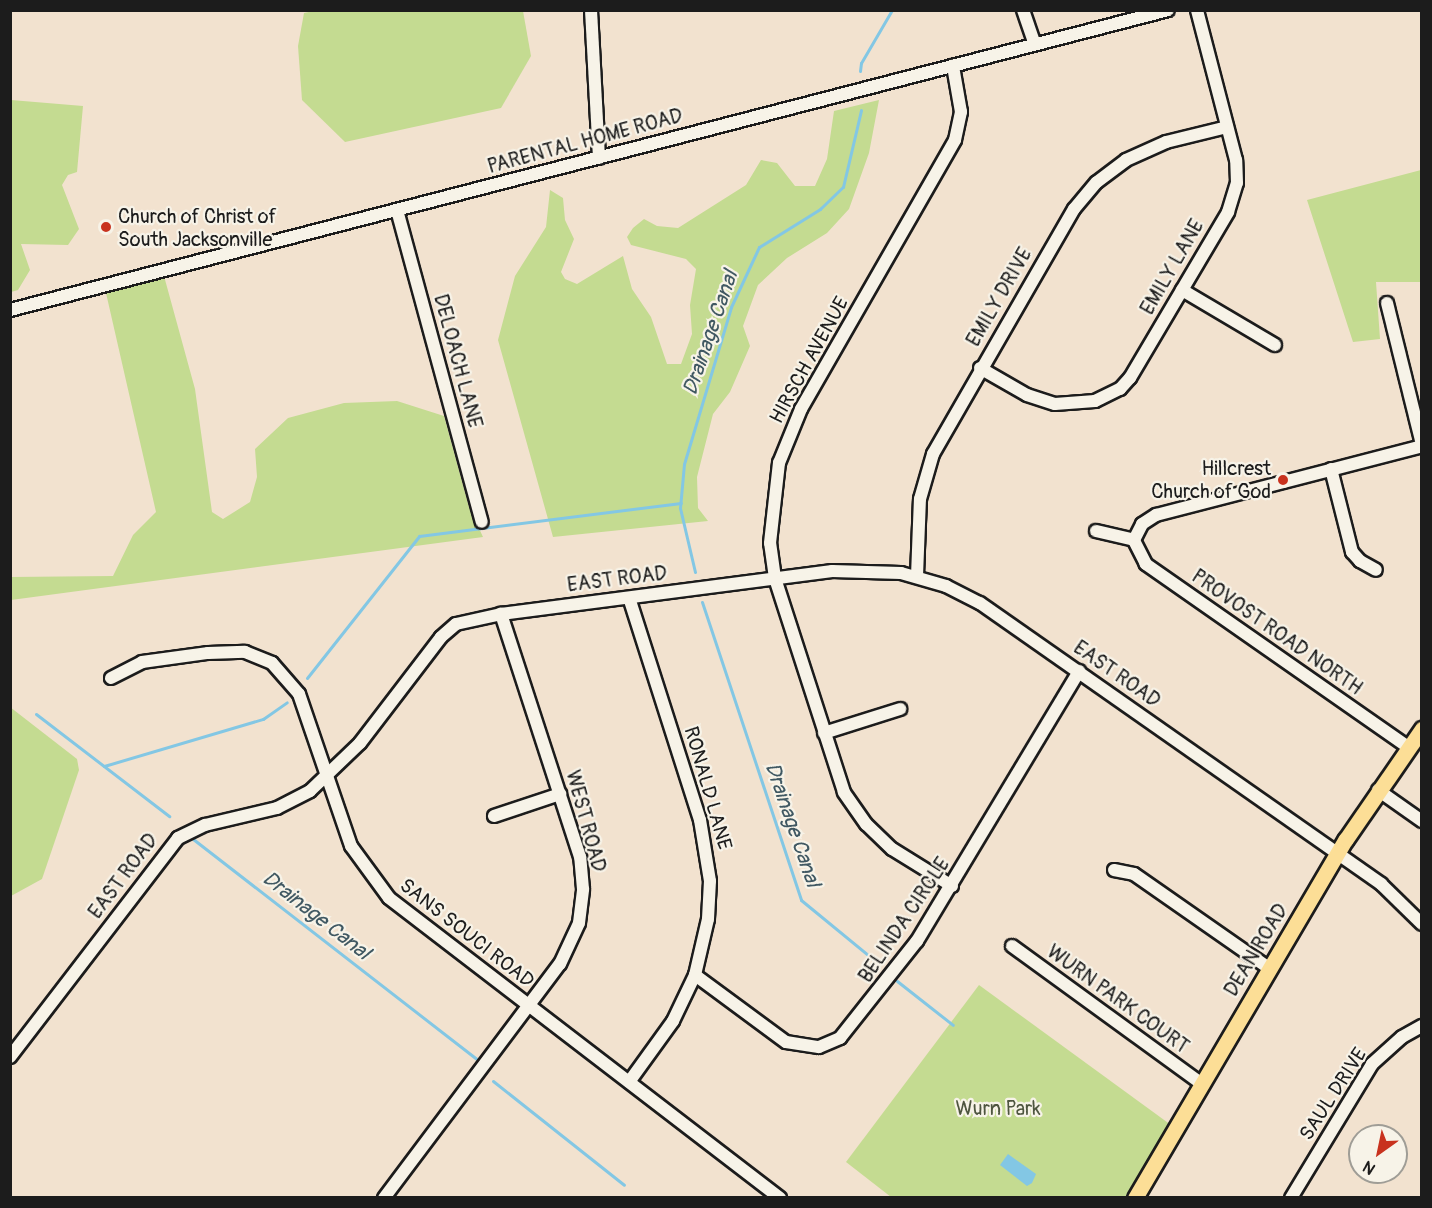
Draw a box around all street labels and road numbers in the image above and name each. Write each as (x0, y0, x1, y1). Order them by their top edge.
street label: PARENTAL HOME ROAD (485, 103, 685, 179)
street label: EMILY LANE (1135, 215, 1209, 319)
street label: EMILY DRIVE (961, 243, 1037, 351)
street label: DELOACH LANE (429, 292, 487, 430)
street label: HIRSCH AVENUE (764, 292, 854, 428)
street label: EAST ROAD (566, 561, 668, 597)
street label: PROVOST ROAD NORTH (1187, 564, 1367, 700)
street label: EAST ROAD (1069, 635, 1165, 713)
street label: RONALD LANE (679, 724, 737, 852)
street label: WEST ROAD (561, 767, 611, 875)
street label: EAST ROAD (83, 829, 163, 923)
street label: BELINDA CIRCLE (853, 853, 955, 987)
street label: SANS SOUCI ROAD (395, 873, 539, 993)
street label: DEAN ROAD (1219, 899, 1293, 1001)
street label: WURN PARK COURT (1042, 939, 1194, 1059)
street label: SAUL DRIVE (1294, 1043, 1372, 1145)

